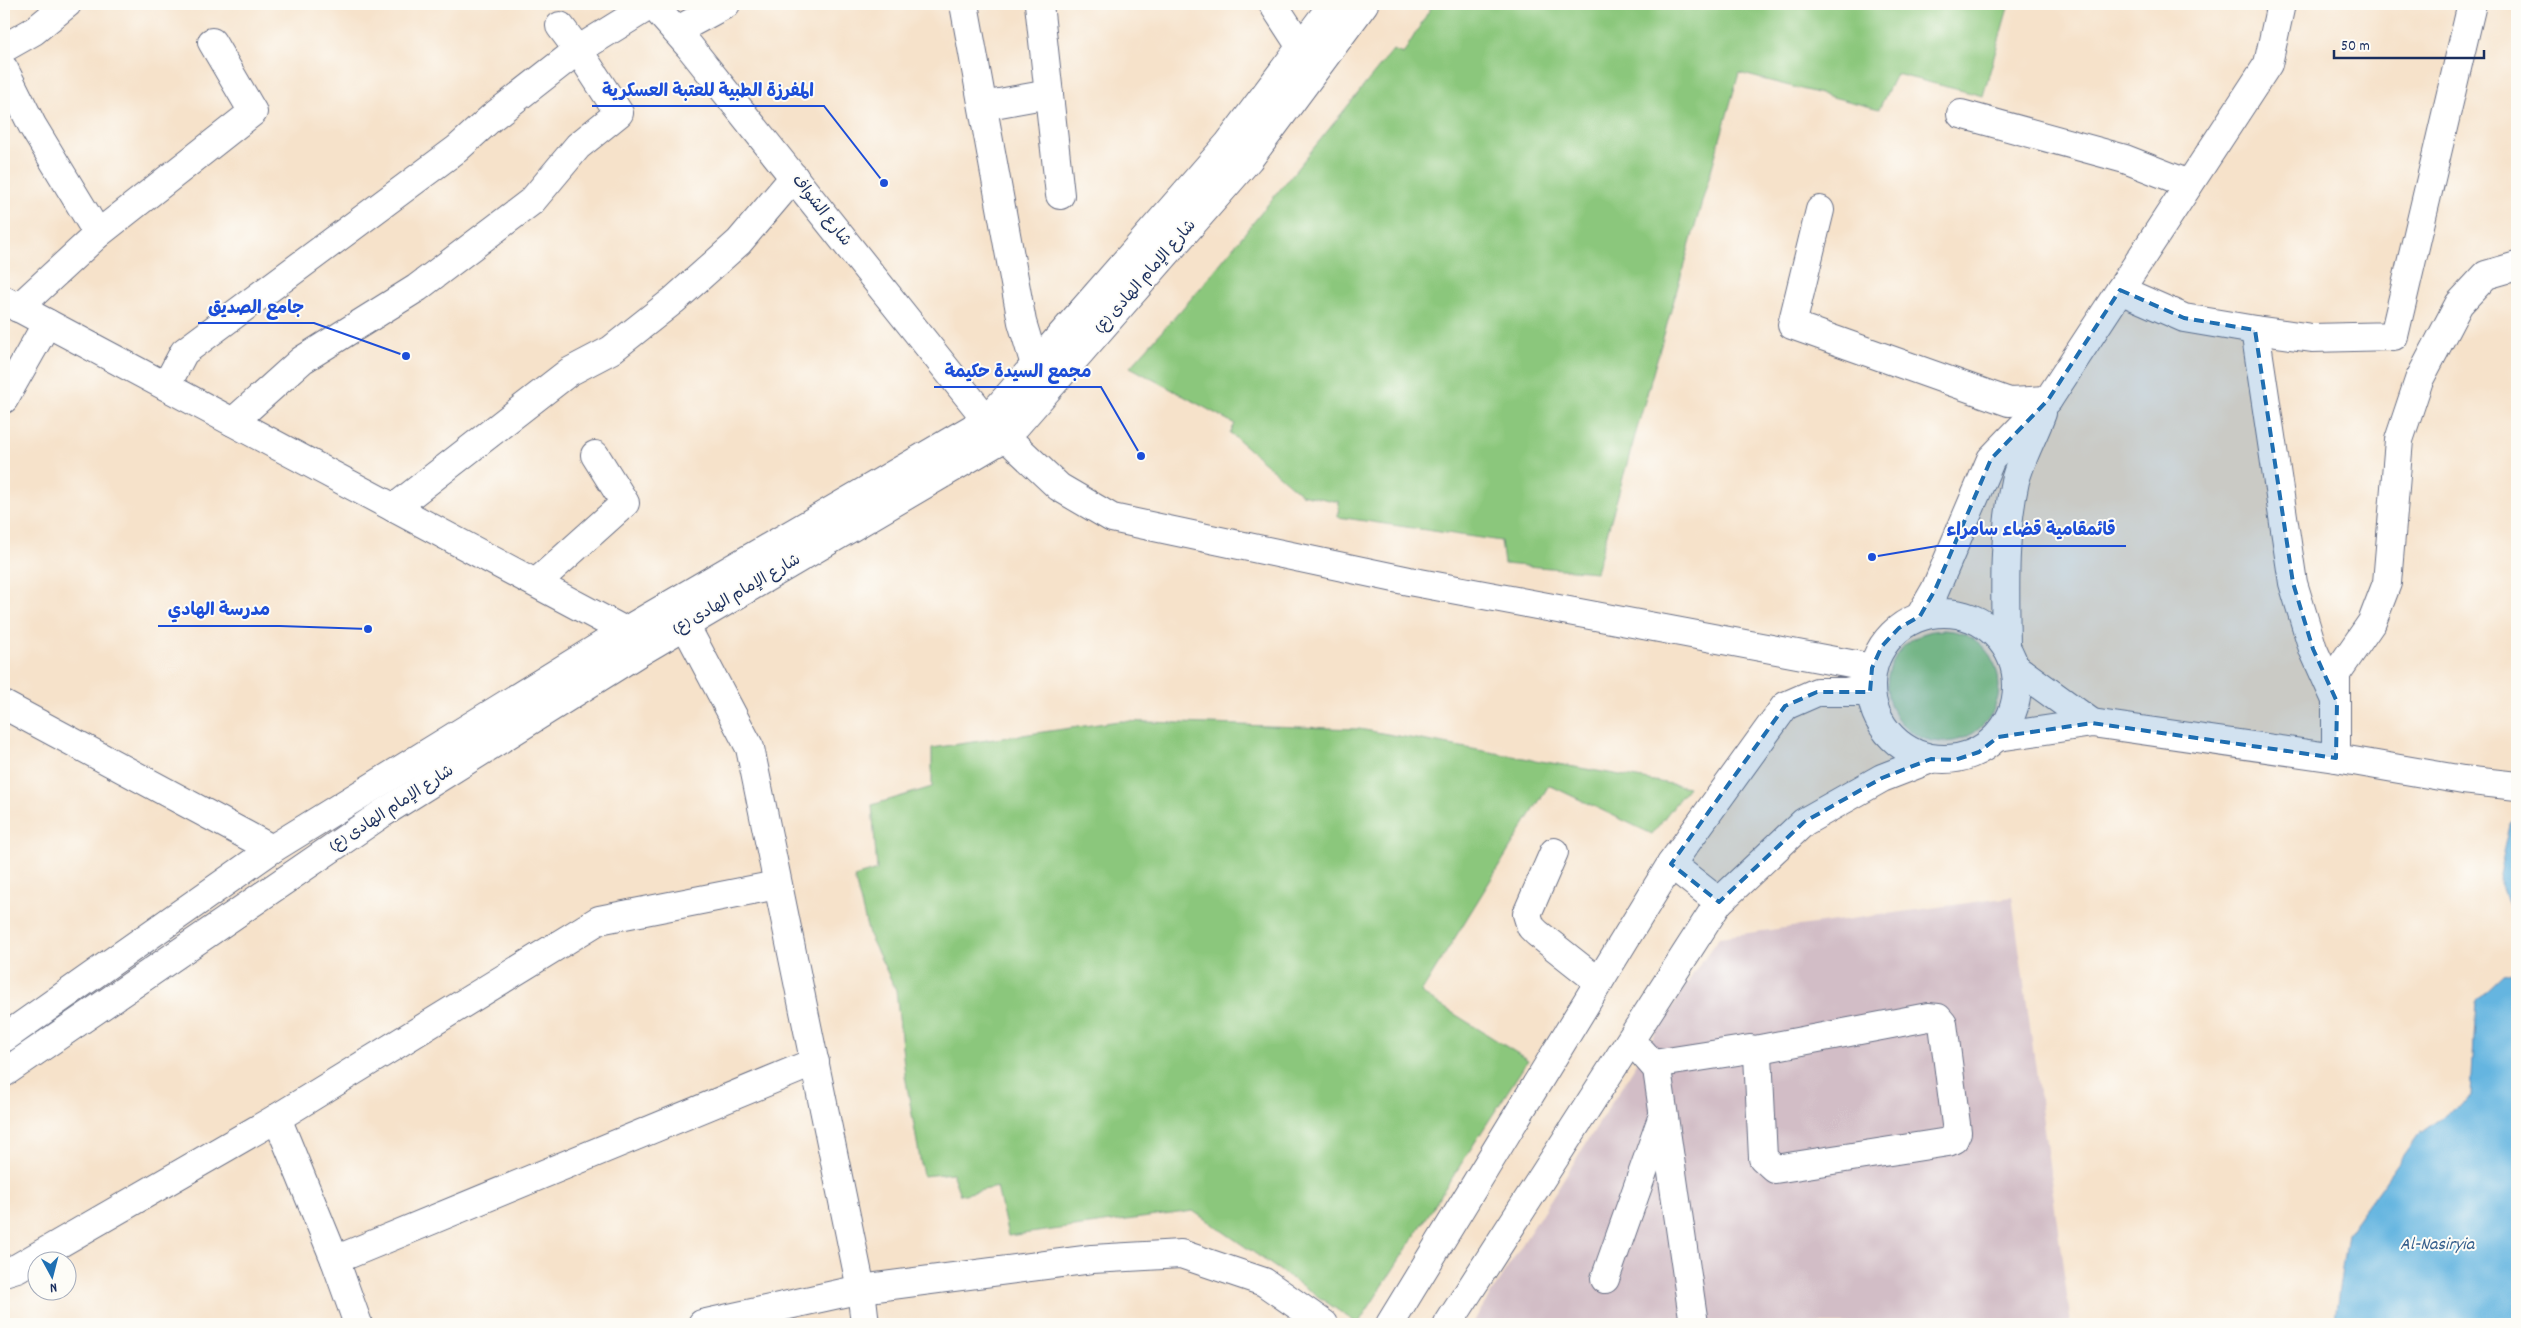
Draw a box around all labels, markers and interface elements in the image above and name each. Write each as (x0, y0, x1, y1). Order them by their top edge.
scale bar (2334, 28, 2484, 60)
text: 50 m (2341, 36, 2370, 58)
callout: المفرزة الطبية للعتبة العسكرية (592, 73, 824, 106)
text: المفرزة الطبية للعتبة العسكرية (602, 80, 814, 105)
street label: شارع الشواف (786, 170, 856, 252)
street label: شارع الإمام الهادی (ع) (1090, 215, 1202, 339)
callout: جامع الصديق (198, 290, 314, 323)
text: جامع الصديق (208, 297, 304, 322)
callout: مجمع السيدة حكيمة (934, 354, 1101, 387)
text: مجمع السيدة حكيمة (945, 361, 1091, 386)
callout: قائمقامية قضاء سامراء (1937, 513, 2126, 546)
text: قائمقامية قضاء سامراء (1946, 519, 2116, 544)
street label: شارع الإمام الهادی (ع) (669, 549, 805, 641)
callout: مدرسة الهادي (158, 593, 280, 626)
text: مدرسة الهادي (168, 599, 270, 624)
street label: شارع الإمام الهادی (ع) (325, 760, 459, 858)
water label: Al-Nasiryia (2400, 1233, 2476, 1258)
north arrow (28, 1250, 78, 1300)
text: N (49, 1277, 58, 1297)

